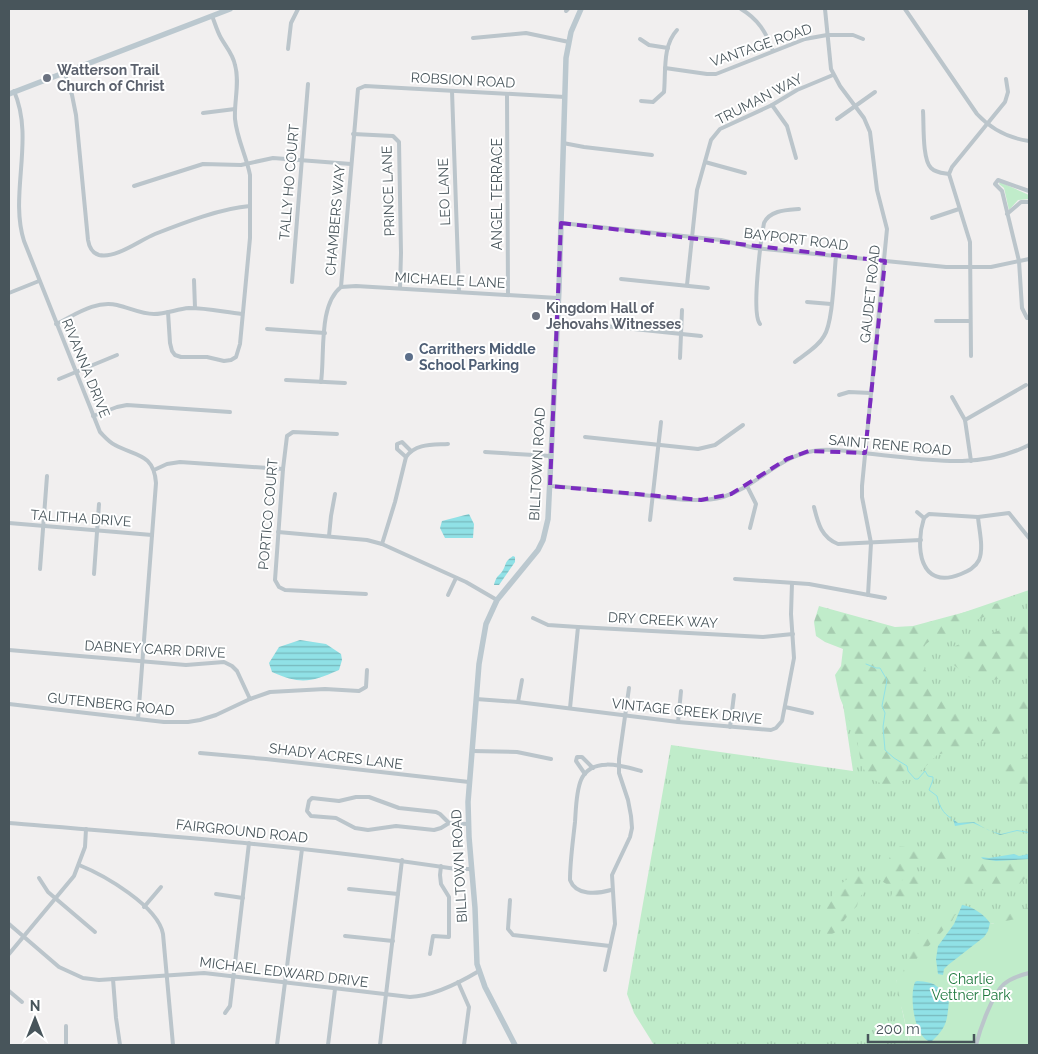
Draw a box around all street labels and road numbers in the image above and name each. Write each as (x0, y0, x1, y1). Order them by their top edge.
street label: VANTAGE ROAD (708, 20, 814, 70)
street label: ROBSION ROAD (410, 69, 516, 91)
street label: TRUMAN WAY (713, 70, 805, 128)
street label: TALLY HO COURT (276, 123, 302, 241)
street label: ANGEL TERRACE (489, 138, 505, 250)
street label: PRINCE LANE (378, 145, 398, 237)
street label: LEO LANE (435, 158, 453, 226)
street label: CHAMBERS WAY (322, 164, 348, 276)
street label: BAYPORT ROAD (743, 225, 849, 253)
street label: GAUDET ROAD (857, 244, 883, 344)
street label: MICHAELE LANE (394, 269, 506, 291)
street label: RIVANNA DRIVE (59, 316, 113, 420)
street label: BILLTOWN ROAD (526, 407, 548, 521)
street label: SAINT RENE ROAD (828, 432, 952, 458)
street label: PORTICO COURT (255, 457, 281, 570)
street label: TALITHA DRIVE (30, 507, 132, 529)
street label: DRY CREEK WAY (608, 609, 718, 631)
street label: DABNEY CARR DRIVE (84, 637, 226, 661)
street label: GUTENBERG ROAD (47, 689, 175, 719)
street label: VINTAGE CREEK DRIVE (611, 695, 763, 727)
street label: SHADY ACRES LANE (268, 740, 404, 772)
street label: BILLTOWN ROAD (448, 809, 470, 923)
street label: FAIRGROUND ROAD (175, 816, 309, 846)
street label: MICHAEL EDWARD DRIVE (199, 954, 369, 990)

